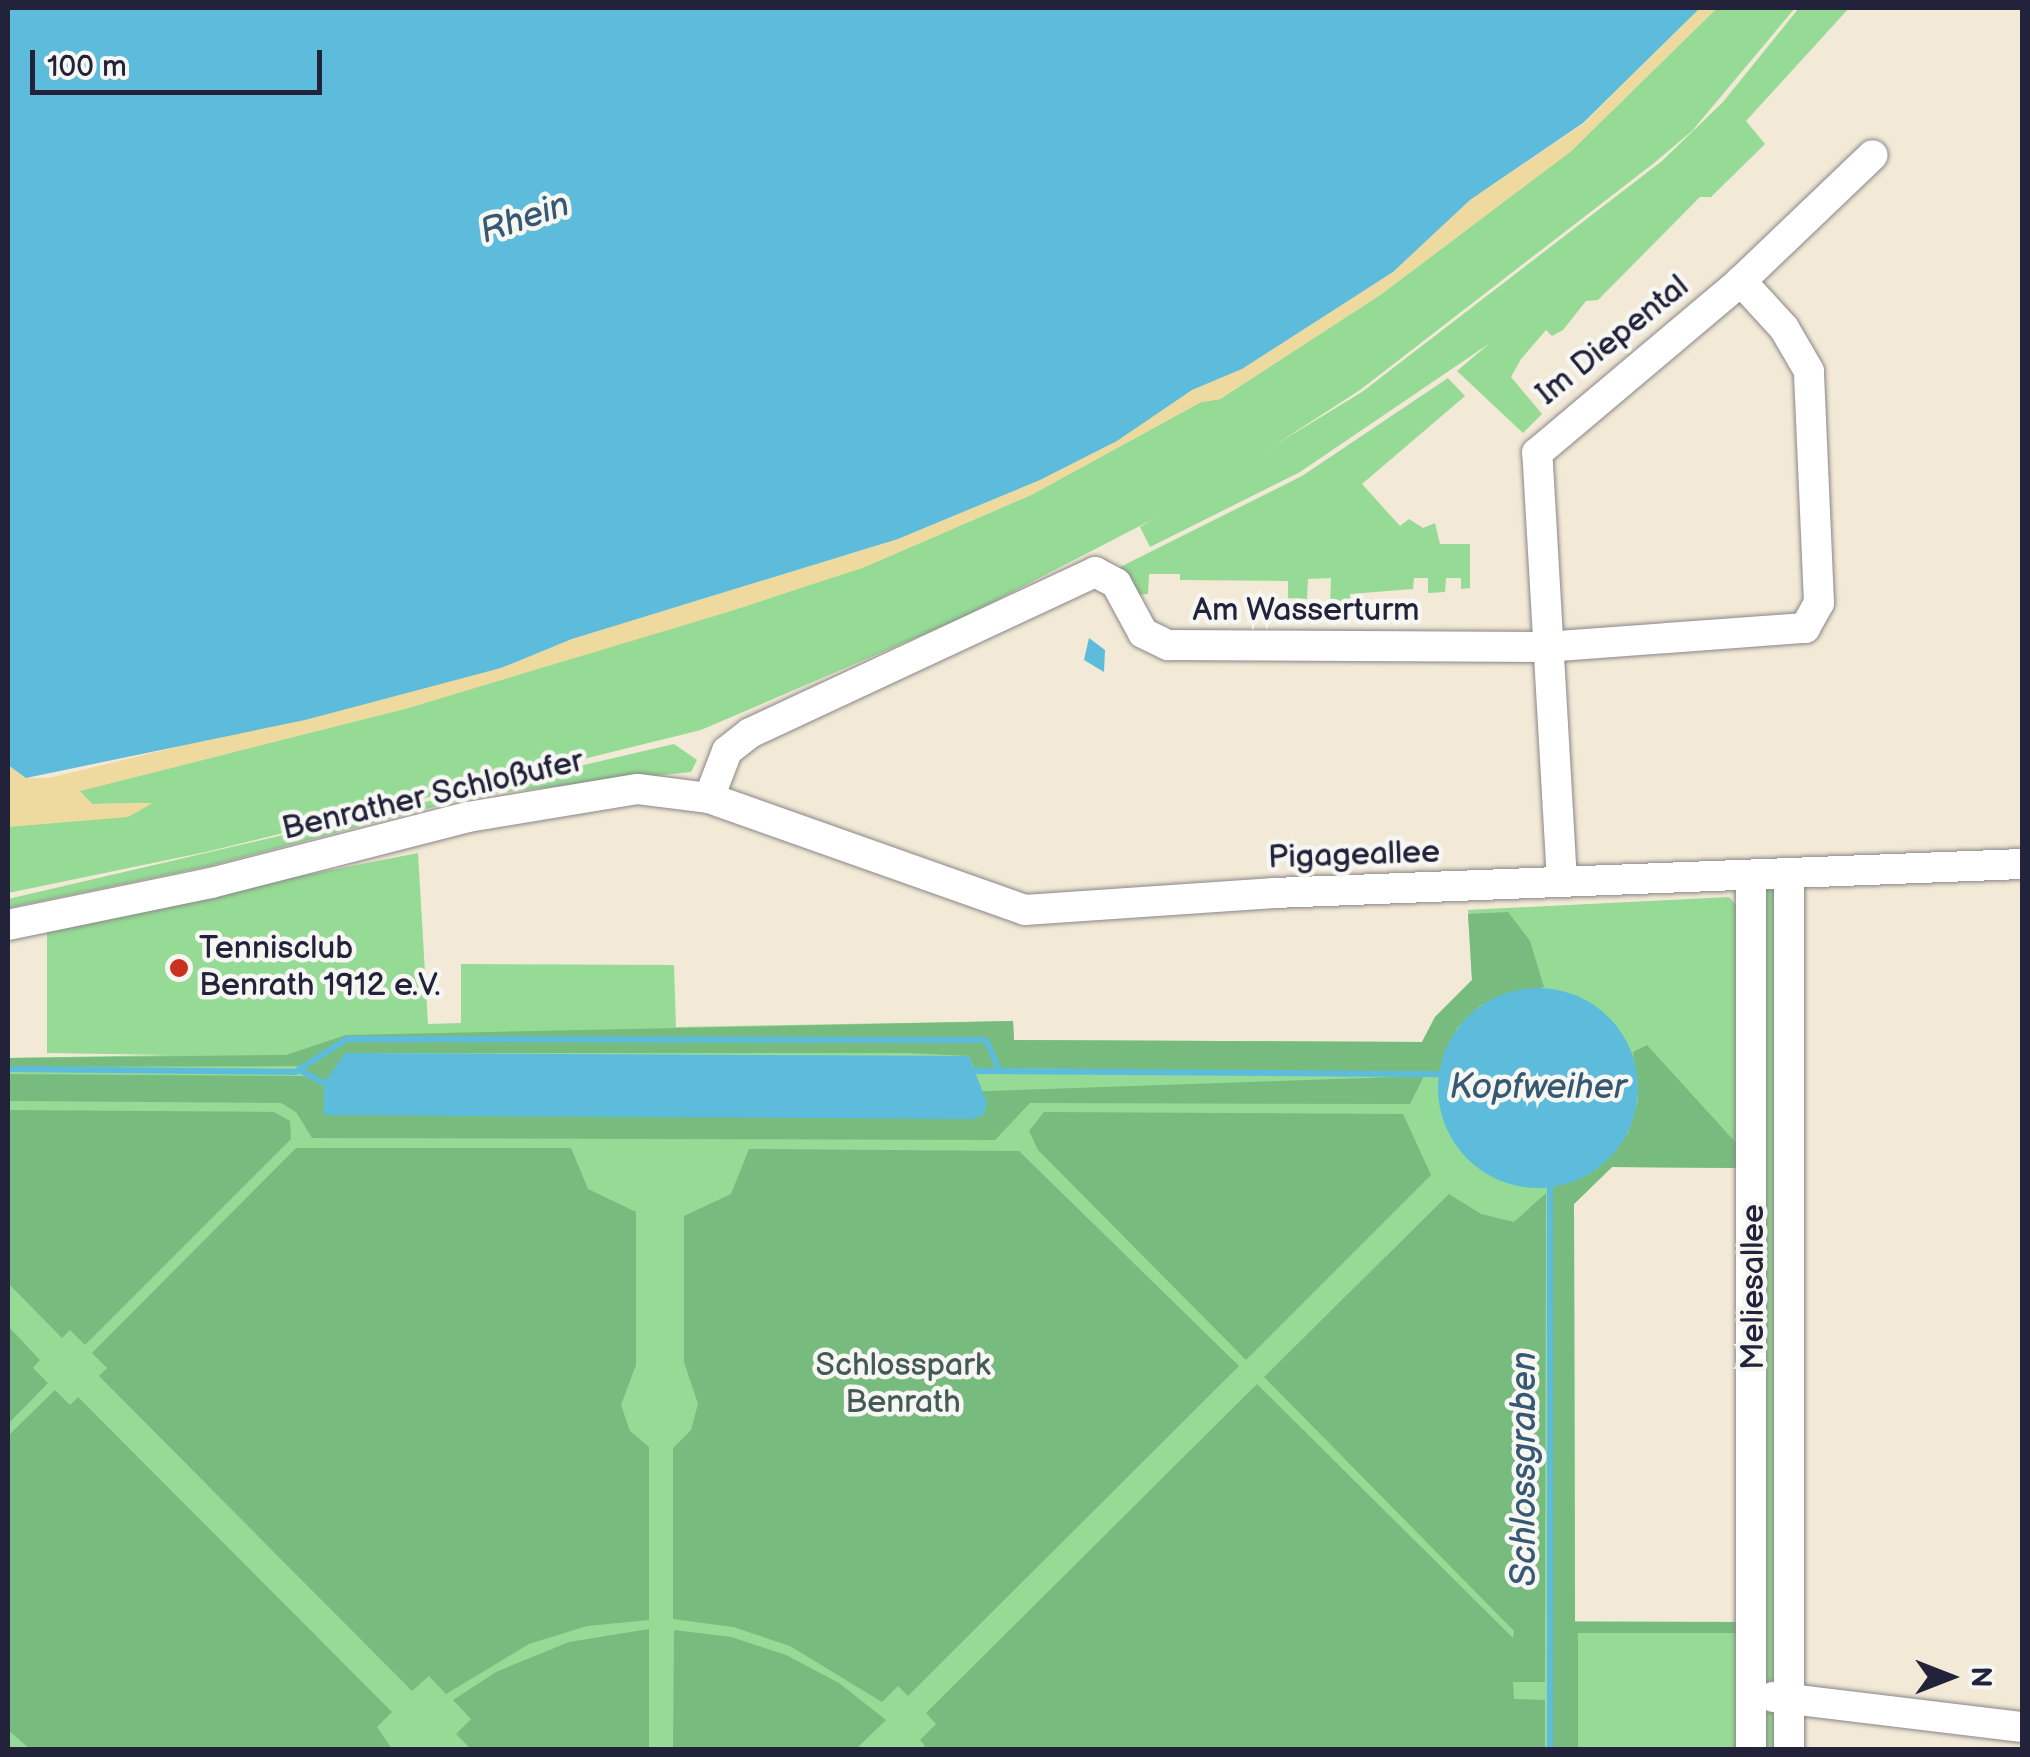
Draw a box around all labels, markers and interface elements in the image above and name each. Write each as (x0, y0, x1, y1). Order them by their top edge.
scale bar (35, 30, 328, 92)
text: 100 m (47, 49, 127, 85)
water label: Rhein (475, 184, 575, 254)
street label: Im Diepental (1529, 268, 1697, 414)
street label: Am Wasserturm (1192, 592, 1420, 630)
street label: Benrather Schloßufer (278, 743, 588, 849)
street label: Pigageallee (1267, 834, 1441, 878)
place label: Tennisclub Benrath 1912 e.V. (199, 931, 440, 1006)
marker: Tennisclub Benrath 1912 e.V. (168, 957, 190, 979)
water label: Kopfweiher (1449, 1067, 1627, 1109)
street label: Meliesallee (1735, 1204, 1773, 1370)
park label: Schlosspark Benrath (816, 1348, 990, 1423)
water label: Schlossgraben (1504, 1351, 1546, 1587)
north arrow (1900, 1627, 2000, 1727)
text: N (1964, 1666, 1997, 1688)

